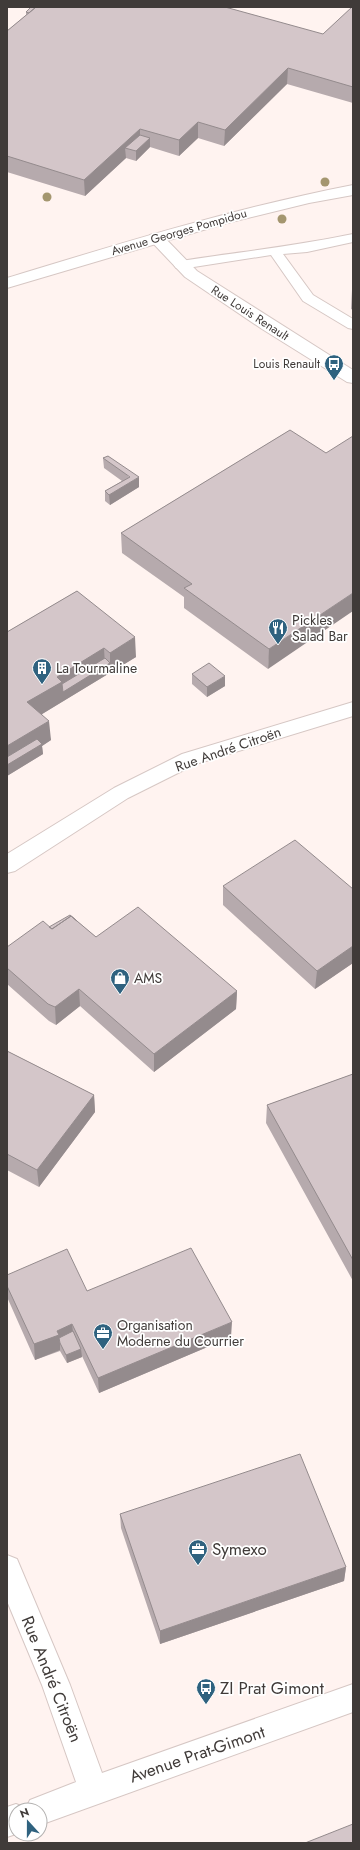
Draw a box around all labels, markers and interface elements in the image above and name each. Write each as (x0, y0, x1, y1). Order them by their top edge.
street label: Avenue Georges Pompidou (109, 204, 249, 260)
street label: Rue Louis Renault (208, 281, 293, 345)
bus stop icon: Louis Renault (323, 353, 345, 381)
place label: Louis Renault (253, 355, 320, 373)
place label: Pickles Salad Bar (292, 610, 348, 646)
restaurant icon: Pickles Salad Bar (267, 617, 289, 645)
building icon: La Tourmaline (31, 657, 53, 685)
place label: La Tourmaline (56, 658, 137, 678)
street label: Rue André Citroën (172, 722, 284, 776)
shop icon: AMS (109, 967, 131, 995)
place label: AMS (134, 968, 163, 988)
place label: Organisation Moderne du Courrier (117, 1315, 244, 1351)
office icon: Organisation Moderne du Courrier (92, 1322, 114, 1350)
place label: Symexo (212, 1537, 267, 1561)
office icon: Symexo (187, 1538, 209, 1566)
street label: Rue André Citroën (16, 1612, 88, 1746)
place label: ZI Prat Gimont (220, 1676, 324, 1700)
bus stop icon: ZI Prat Gimont (195, 1677, 217, 1705)
street label: Avenue Prat-Gimont (126, 1720, 268, 1788)
north arrow (8, 1802, 48, 1842)
text: N (17, 1804, 31, 1822)

